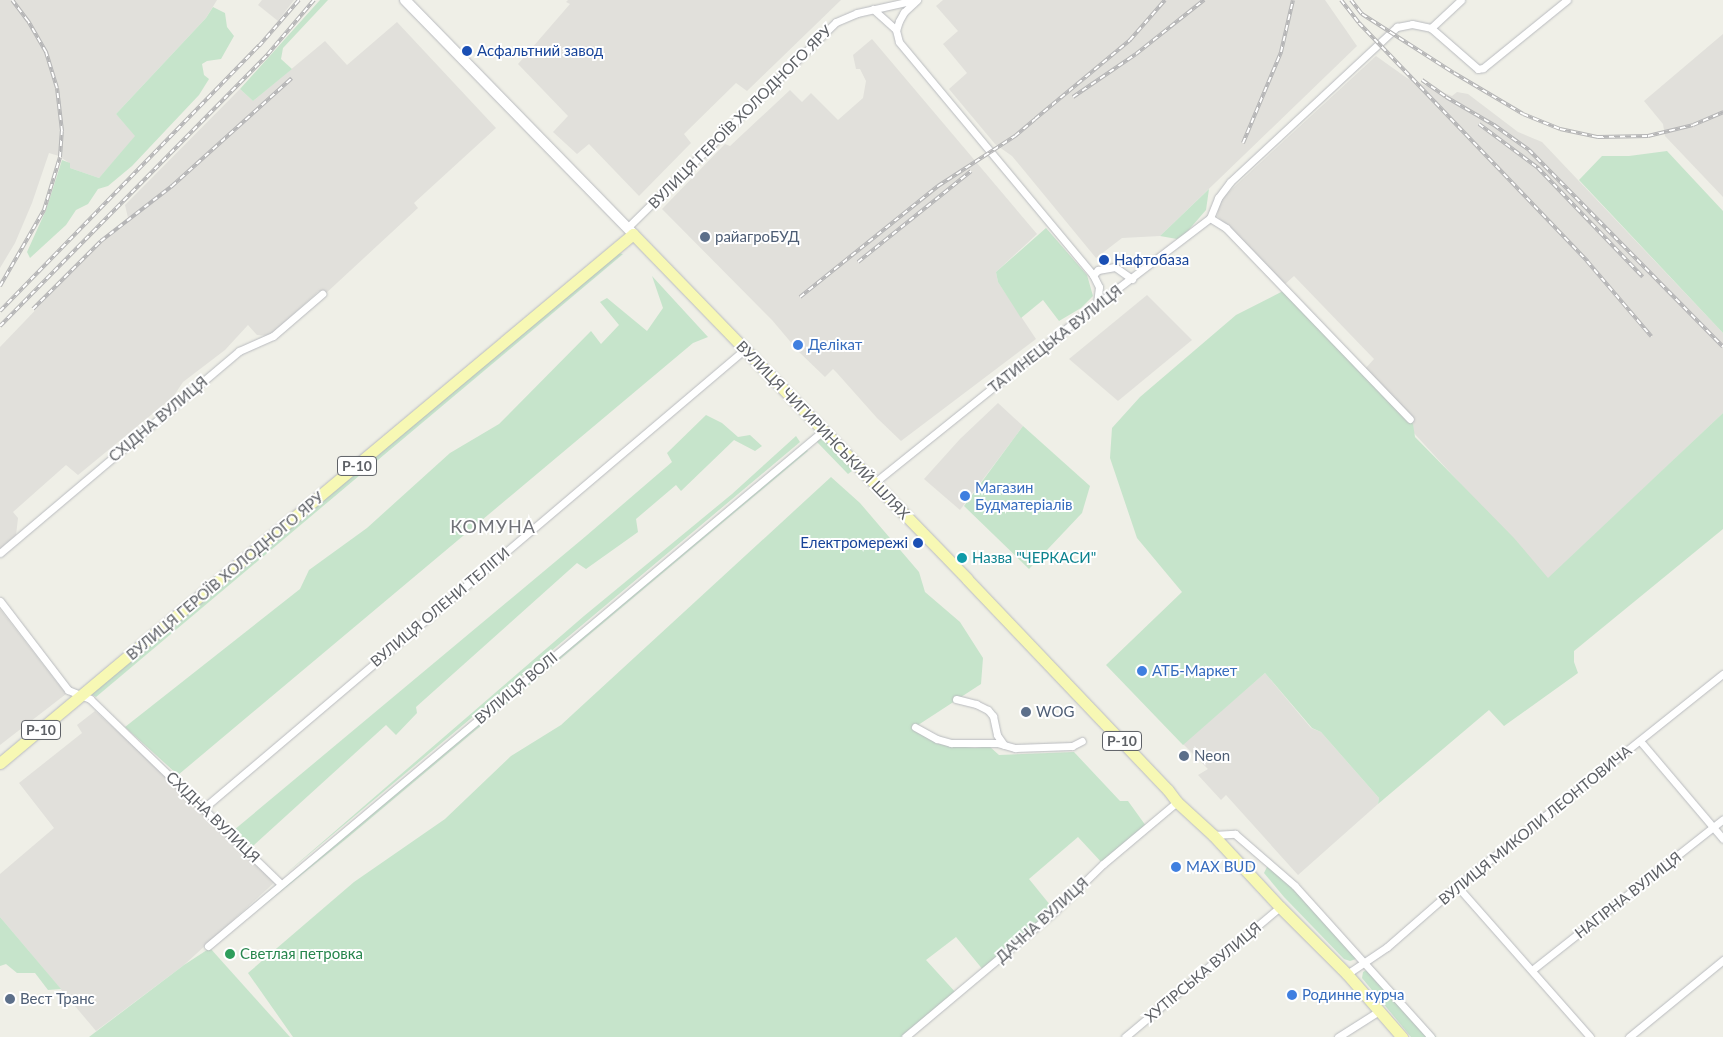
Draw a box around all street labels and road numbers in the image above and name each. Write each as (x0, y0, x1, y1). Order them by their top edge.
street label: ВУЛИЦЯ ГЕРОЇВ ХОЛОДНОГО ЯРУ (645, 22, 835, 212)
street label: ТАТИНЕЦЬКА ВУЛИЦЯ (985, 281, 1125, 397)
street label: ВУЛИЦЯ ЧИГИРИНСЬКИЙ ШЛЯХ (733, 337, 913, 523)
street label: СХІДНА ВУЛИЦЯ (105, 373, 211, 465)
road number: Р-10 (337, 454, 377, 478)
street label: ВУЛИЦЯ ГЕРОЇВ ХОЛОДНОГО ЯРУ (123, 488, 327, 664)
street label: ВУЛИЦЯ ОЛЕНИ ТЕЛІГИ (367, 544, 513, 670)
street label: ВУЛИЦЯ ВОЛІ (471, 648, 561, 728)
road number: Р-10 (21, 718, 61, 742)
road number: Р-10 (1102, 729, 1142, 752)
street label: ВУЛИЦЯ МИКОЛИ ЛЕОНТОВИЧА (1435, 742, 1635, 908)
street label: СХІДНА ВУЛИЦЯ (162, 768, 264, 866)
street label: НАГІРНА ВУЛИЦЯ (1571, 848, 1685, 942)
street label: ДАЧНА ВУЛИЦЯ (992, 874, 1092, 966)
street label: ХУТІРСЬКА ВУЛИЦЯ (1141, 918, 1265, 1026)

